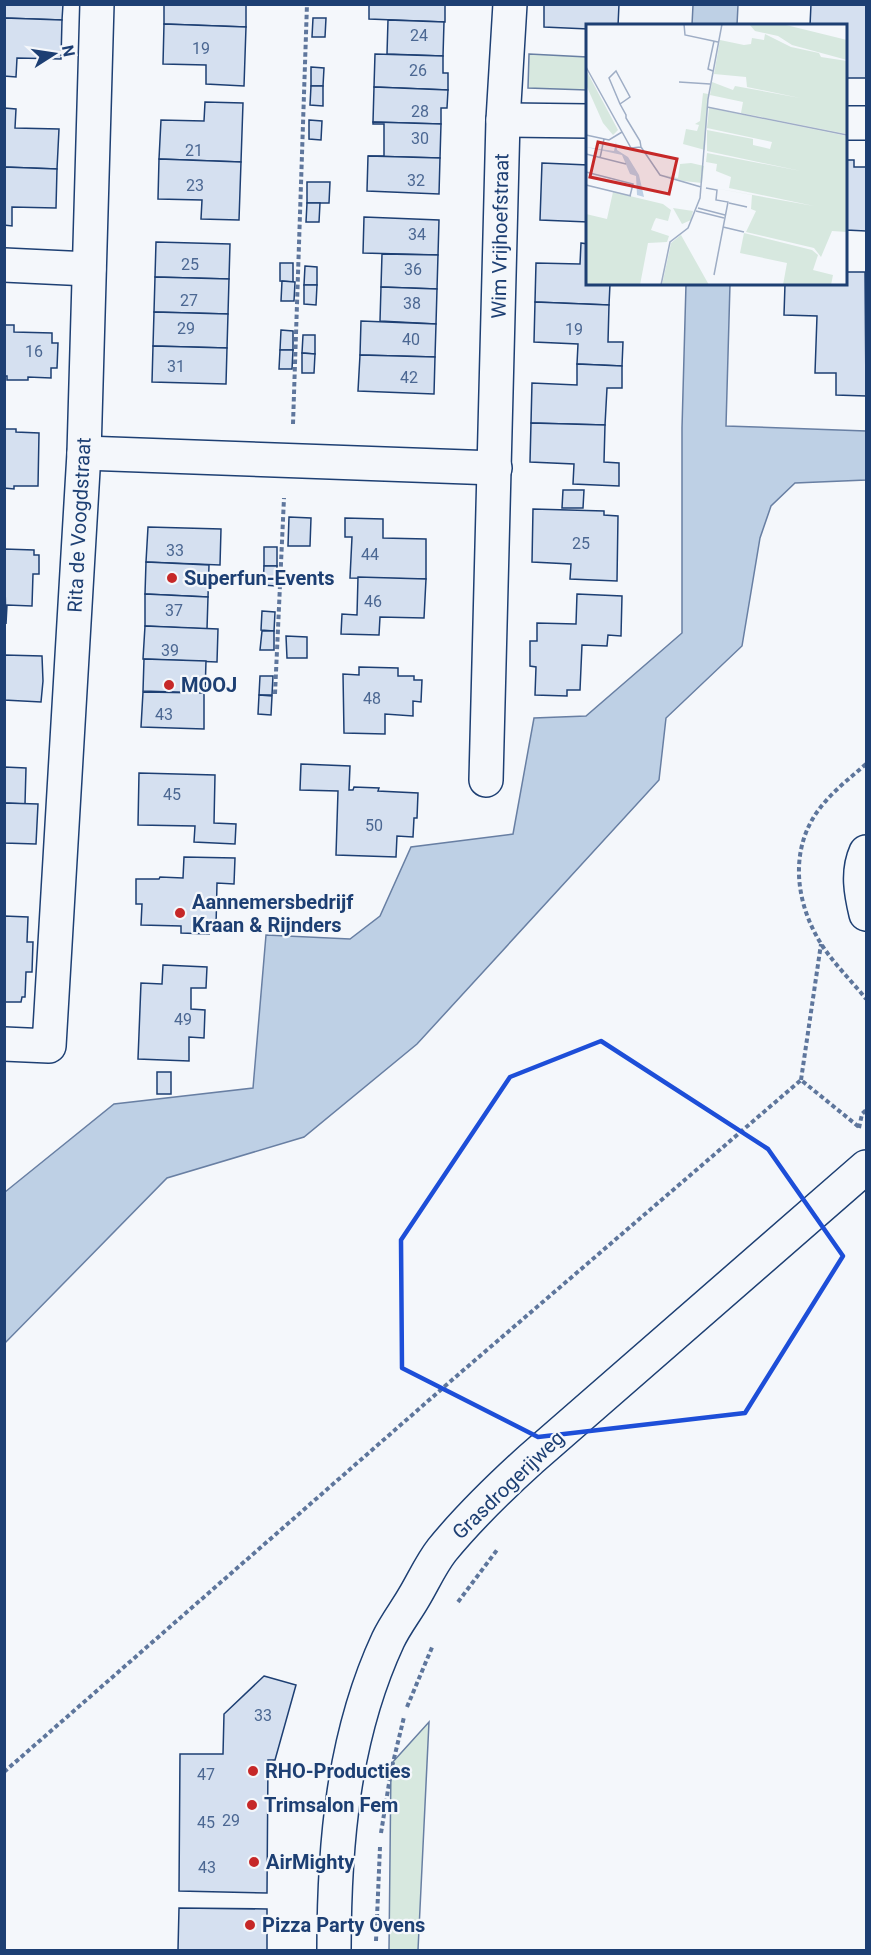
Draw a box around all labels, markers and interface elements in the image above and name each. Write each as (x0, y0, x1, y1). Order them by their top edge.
north arrow (24, 24, 84, 84)
inset map (586, 24, 847, 285)
house number: 24 (410, 26, 428, 45)
house number: 19 (192, 39, 210, 58)
text: N (58, 43, 79, 58)
house number: 26 (409, 61, 427, 80)
house number: 28 (411, 102, 429, 121)
house number: 30 (411, 129, 429, 148)
house number: 21 (185, 141, 203, 160)
street label: Wim Vrijhoefstraat (487, 153, 513, 319)
house number: 32 (407, 171, 425, 190)
house number: 23 (186, 176, 204, 195)
house number: 34 (408, 225, 426, 244)
house number: 25 (181, 255, 199, 274)
house number: 36 (404, 260, 422, 279)
house number: 27 (180, 291, 198, 310)
house number: 38 (403, 294, 421, 313)
house number: 29 (177, 319, 195, 338)
house number: 19 (565, 320, 583, 339)
house number: 40 (402, 330, 420, 349)
house number: 16 (25, 342, 43, 361)
house number: 31 (167, 357, 185, 376)
house number: 42 (400, 368, 418, 387)
street label: Rita de Voogdstraat (62, 437, 96, 613)
house number: 25 (572, 534, 590, 553)
house number: 33 (166, 541, 184, 560)
house number: 44 (361, 545, 379, 564)
place label: Superfun-Events (184, 566, 335, 590)
marker: Superfun-Events (165, 571, 179, 585)
house number: 46 (364, 592, 382, 611)
house number: 37 (165, 601, 183, 620)
house number: 39 (161, 641, 179, 660)
place label: MOOJ (181, 673, 237, 697)
marker: MOOJ (162, 678, 176, 692)
house number: 48 (363, 689, 381, 708)
house number: 43 (155, 705, 173, 724)
house number: 45 (163, 785, 181, 804)
house number: 50 (365, 816, 383, 835)
place label: Aannemersbedrijf Kraan & Rijnders (192, 890, 354, 937)
marker: Aannemersbedrijf Kraan & Rijnders (173, 906, 187, 920)
house number: 49 (174, 1010, 192, 1029)
street label: Grasdrogerijweg (447, 1426, 569, 1544)
house number: 33 (254, 1706, 272, 1725)
place label: RHO-Producties (265, 1759, 411, 1783)
marker: RHO-Producties (246, 1764, 260, 1778)
house number: 47 (197, 1765, 215, 1784)
place label: Trimsalon Fem (264, 1793, 398, 1817)
marker: Trimsalon Fem (245, 1798, 259, 1812)
house number: 29 (222, 1811, 240, 1830)
house number: 45 (197, 1813, 215, 1832)
place label: AirMighty (266, 1850, 355, 1874)
marker: AirMighty (247, 1855, 261, 1869)
house number: 43 (198, 1858, 216, 1877)
place label: Pizza Party Ovens (262, 1913, 425, 1937)
marker: Pizza Party Ovens (243, 1918, 257, 1932)

